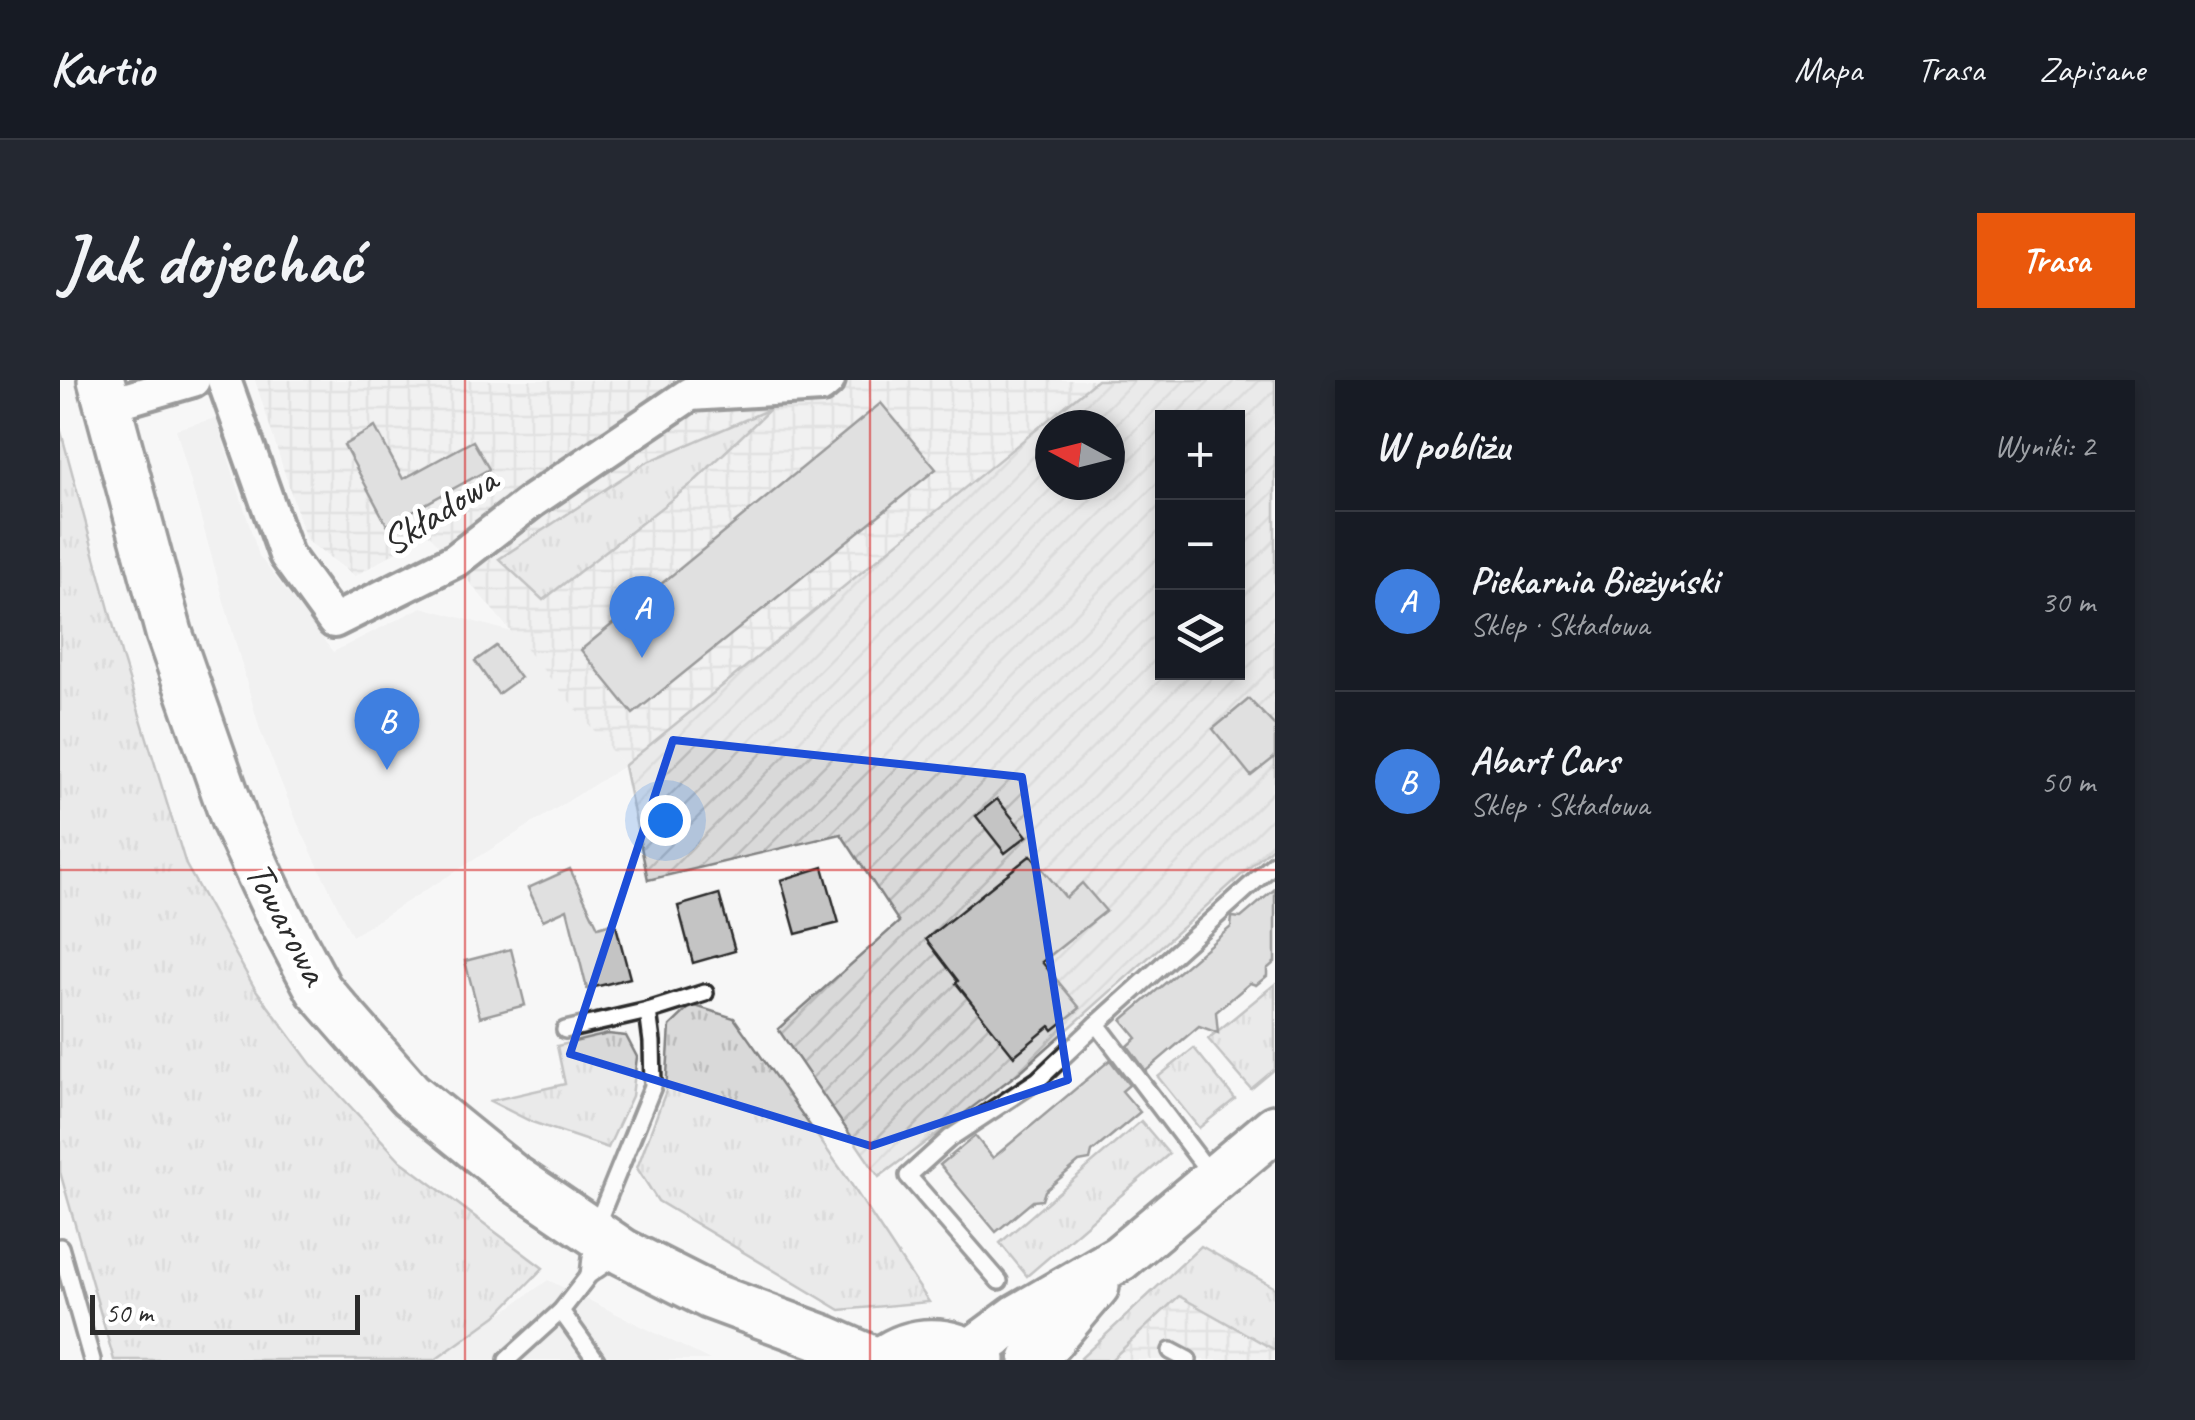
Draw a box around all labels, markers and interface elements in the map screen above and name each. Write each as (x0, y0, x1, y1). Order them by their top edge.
text: Kartio (50, 39, 154, 99)
text: Mapa (1794, 47, 1862, 92)
text: Trasa (1917, 47, 1984, 92)
text: Zapisane (2039, 47, 2145, 92)
button: Trasa (1977, 213, 2135, 308)
text: Jak dojechać (60, 216, 361, 304)
north arrow (1035, 410, 1125, 500)
map controls (1155, 410, 1245, 680)
button: + (1155, 410, 1245, 500)
text: W pobliżu (1375, 419, 1510, 472)
text: Wyniki: 2 (1994, 425, 2095, 466)
street label: Składowa (372, 453, 509, 567)
button: − (1155, 500, 1245, 590)
text: Piekarnia Bieżyński (1470, 557, 1719, 604)
pin: A (610, 576, 674, 658)
text: A (1399, 581, 1416, 622)
text: 30 m (2041, 581, 2095, 622)
button: layers (1155, 590, 1245, 680)
text: Sklep · Składowa (1470, 604, 1649, 645)
pin: B (354, 688, 420, 770)
text: Abart Cars (1470, 737, 1619, 784)
text: B (1399, 761, 1416, 802)
text: 50 m (2041, 761, 2095, 802)
text: Sklep · Składowa (1470, 784, 1649, 825)
your location (640, 795, 691, 846)
street label: Towarowa (234, 853, 341, 995)
scale bar (90, 1290, 360, 1334)
text: 50 m (105, 1295, 153, 1330)

